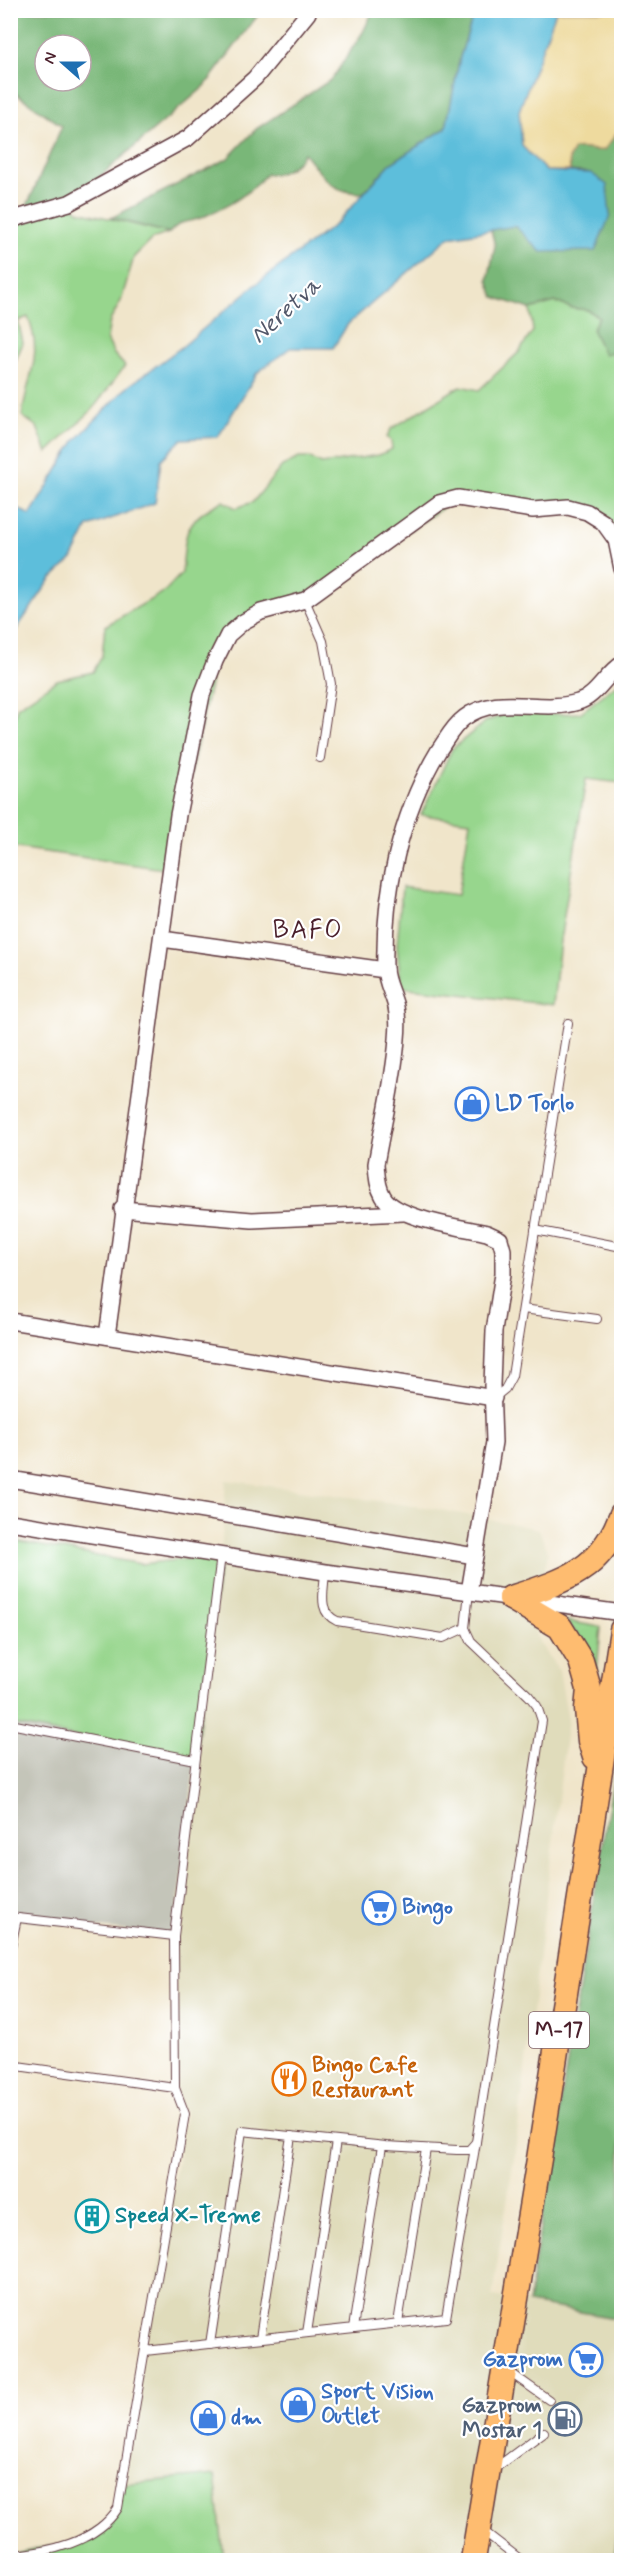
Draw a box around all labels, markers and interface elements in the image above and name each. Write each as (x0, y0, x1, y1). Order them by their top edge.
north arrow (33, 33, 93, 93)
text: N (39, 49, 62, 67)
water label: Neretva (244, 270, 329, 351)
district label: BAFO (273, 914, 343, 948)
shop icon: LD Torlo (454, 1086, 490, 1122)
place label: LD Torlo (495, 1090, 574, 1118)
supermarket icon: Bingo (361, 1890, 397, 1926)
place label: Bingo (402, 1894, 453, 1925)
road number: M-17 (529, 2012, 589, 2048)
place label: Bingo Cafe Restaurant (312, 2052, 418, 2105)
restaurant icon: Bingo Cafe Restaurant (271, 2061, 307, 2097)
building icon: Speed X-Treme (74, 2198, 110, 2234)
place label: Speed X-Treme (115, 2202, 261, 2230)
supermarket icon: Gazprom (568, 2342, 604, 2378)
place label: Gazprom (482, 2346, 563, 2374)
place label: Sport Vision Outlet (321, 2378, 434, 2431)
shop icon: Sport Vision Outlet (280, 2387, 316, 2423)
place label: Gazprom Mostar 1 (461, 2392, 542, 2445)
shop icon: dm (190, 2400, 226, 2436)
fuel station icon: Gazprom Mostar 1 (547, 2401, 583, 2437)
place label: dm (231, 2404, 262, 2432)

